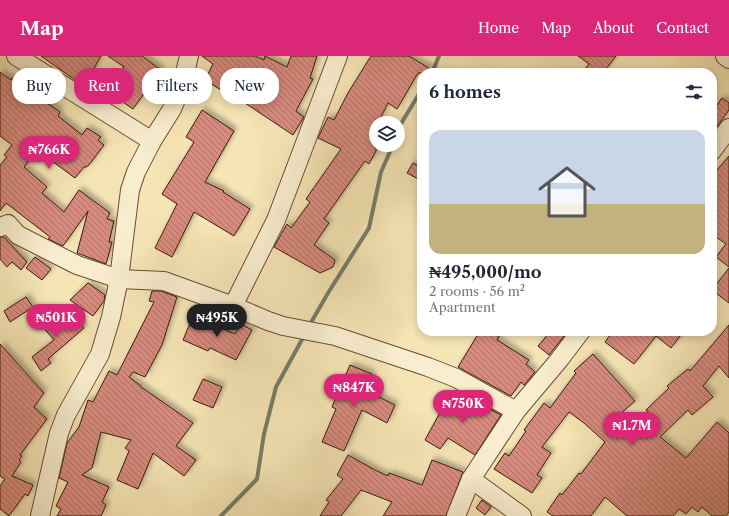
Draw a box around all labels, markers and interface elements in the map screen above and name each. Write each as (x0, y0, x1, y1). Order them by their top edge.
text: Map (20, 17, 64, 40)
text: Home (478, 19, 519, 37)
text: Map (541, 19, 571, 37)
text: About (593, 19, 634, 37)
text: Contact (656, 19, 709, 37)
chip: Buy (12, 68, 66, 104)
chip: Rent (74, 68, 134, 104)
chip: Filters (142, 68, 212, 104)
chip: New (220, 68, 279, 104)
icon: filters (683, 81, 705, 103)
text: 6 homes (429, 82, 501, 102)
map controls (369, 116, 405, 152)
button: layers (369, 116, 405, 152)
pin: ₦766K (21, 136, 77, 170)
text: ₦766K (28, 141, 70, 157)
icon: home (531, 156, 603, 228)
text: ₦495,000/mo (429, 262, 542, 282)
text: 2 rooms · 56 m² (429, 283, 525, 299)
text: Apartment (429, 299, 496, 315)
pin: ₦501K (28, 304, 84, 338)
pin: ₦495K (189, 304, 245, 338)
text: ₦501K (35, 309, 77, 325)
text: ₦495K (196, 309, 238, 325)
pin: ₦847K (326, 374, 382, 408)
text: ₦847K (333, 379, 375, 395)
pin: ₦750K (435, 390, 491, 424)
text: ₦750K (442, 395, 484, 411)
pin: ₦1.7M (604, 412, 660, 446)
text: ₦1.7M (612, 417, 652, 433)

